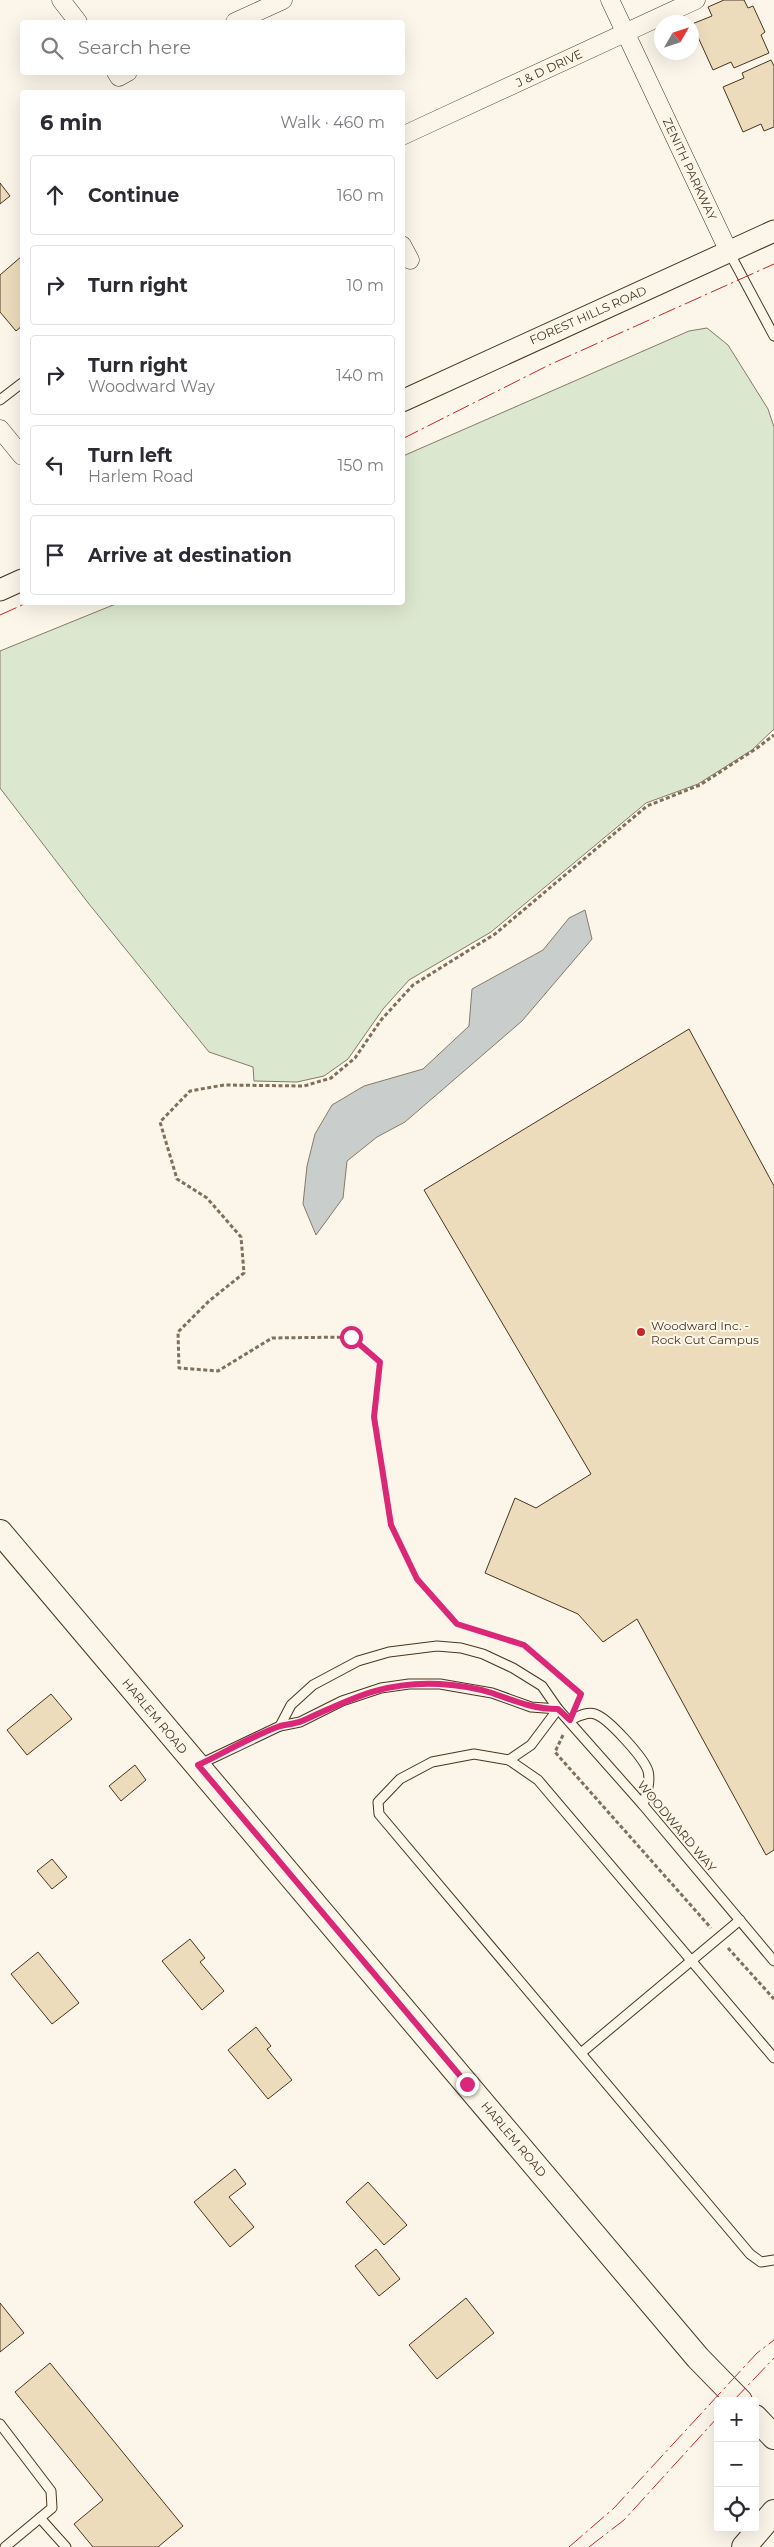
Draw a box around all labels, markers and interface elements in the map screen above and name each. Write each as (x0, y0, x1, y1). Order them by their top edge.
north arrow (654, 15, 699, 60)
search box (20, 20, 405, 75)
icon: search (38, 34, 66, 62)
text: Search here (78, 36, 191, 59)
street label: J & D DRIVE (512, 46, 585, 90)
text: 6 min (40, 110, 102, 135)
text: Walk · 460 m (280, 113, 385, 132)
street label: ZENITH PARKWAY (660, 116, 720, 223)
icon: ahead (41, 181, 69, 209)
text: Continue (88, 184, 179, 207)
text: 160 m (337, 186, 384, 205)
icon: right (41, 271, 69, 299)
text: Turn right (88, 274, 188, 297)
text: 10 m (346, 276, 384, 295)
street label: FOREST HILLS ROAD (527, 282, 649, 348)
text: Turn right (88, 354, 188, 377)
icon: right (41, 361, 69, 389)
text: 140 m (336, 366, 384, 385)
text: Woodward Way (88, 377, 215, 396)
text: Turn left (88, 444, 173, 467)
icon: left (41, 451, 69, 479)
text: 150 m (337, 456, 384, 475)
text: Harlem Road (88, 467, 194, 486)
icon: arrive (41, 541, 69, 569)
text: Arrive at destination (88, 544, 292, 567)
place label: Woodward Inc. - Rock Cut Campus (651, 1318, 759, 1347)
route start (340, 1326, 363, 1349)
marker: Woodward Inc. - Rock Cut Campus (635, 1326, 647, 1338)
street label: HARLEM ROAD (119, 1675, 191, 1757)
street label: WOODWARD WAY (634, 1777, 720, 1875)
route end (456, 2073, 479, 2096)
street label: HARLEM ROAD (478, 2098, 550, 2180)
map controls (714, 2397, 759, 2532)
button: + (714, 2397, 759, 2442)
button: − (714, 2442, 759, 2487)
button: locate (714, 2487, 759, 2532)

